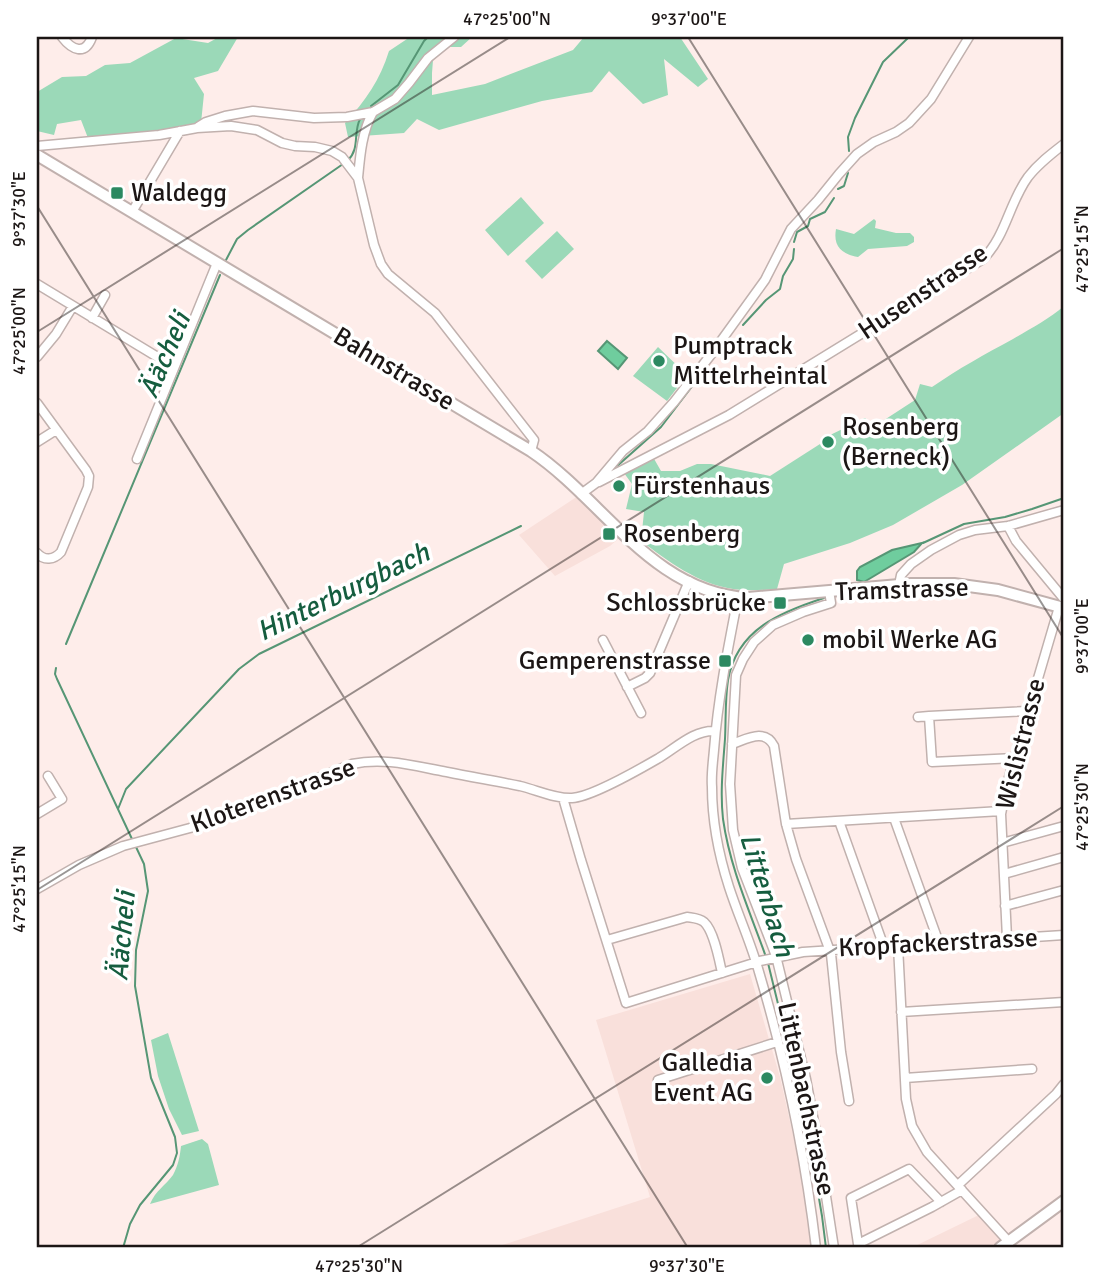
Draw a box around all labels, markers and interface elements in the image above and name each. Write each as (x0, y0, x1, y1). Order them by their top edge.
text: 47°25'00"N (463, 8, 551, 30)
text: 9°37'00"E (651, 8, 727, 30)
text: 9°37'30"E (8, 171, 30, 247)
place label: Waldegg (131, 177, 227, 209)
marker: Waldegg (109, 185, 125, 201)
text: 47°25'15"N (1071, 205, 1093, 293)
street label: Husenstrasse (852, 237, 994, 347)
text: 47°25'00"N (8, 287, 30, 375)
water label: Äächeli (132, 305, 199, 403)
street label: Bahnstrasse (327, 320, 461, 418)
place label: Pumptrack Mittelrheintal (673, 330, 827, 392)
marker: Pumptrack Mittelrheintal (651, 353, 667, 369)
place label: Rosenberg (Berneck) (842, 411, 959, 473)
marker: Rosenberg (Berneck) (820, 434, 836, 450)
place label: Fürstenhaus (633, 470, 770, 502)
marker: Fürstenhaus (611, 478, 627, 494)
place label: Rosenberg (623, 518, 740, 550)
marker: Rosenberg (601, 526, 617, 542)
water label: Hinterburgbach (251, 535, 436, 648)
street label: Tramstrasse (835, 572, 969, 608)
place label: Schlossbrücke (606, 587, 766, 619)
marker: Schlossbrücke (772, 595, 788, 611)
text: 9°37'00"E (1071, 598, 1093, 674)
place label: mobil Werke AG (822, 624, 998, 656)
marker: mobil Werke AG (800, 632, 816, 648)
place label: Gemperenstrasse (519, 645, 711, 677)
marker: Gemperenstrasse (717, 653, 733, 669)
street label: Wislistrasse (989, 675, 1053, 813)
street label: Kloterenstrasse (186, 751, 360, 841)
text: 47°25'30"N (1071, 763, 1093, 851)
water label: Littenbach (732, 829, 802, 962)
text: 47°25'15"N (8, 845, 30, 933)
water label: Äächeli (101, 888, 143, 982)
street label: Kropfackerstrasse (837, 922, 1039, 964)
street label: Littenbachstrasse (770, 999, 842, 1199)
place label: Galledia Event AG (653, 1047, 753, 1109)
marker: Galledia Event AG (759, 1070, 775, 1086)
text: 47°25'30"N (315, 1255, 403, 1277)
text: 9°37'30"E (649, 1255, 725, 1277)

